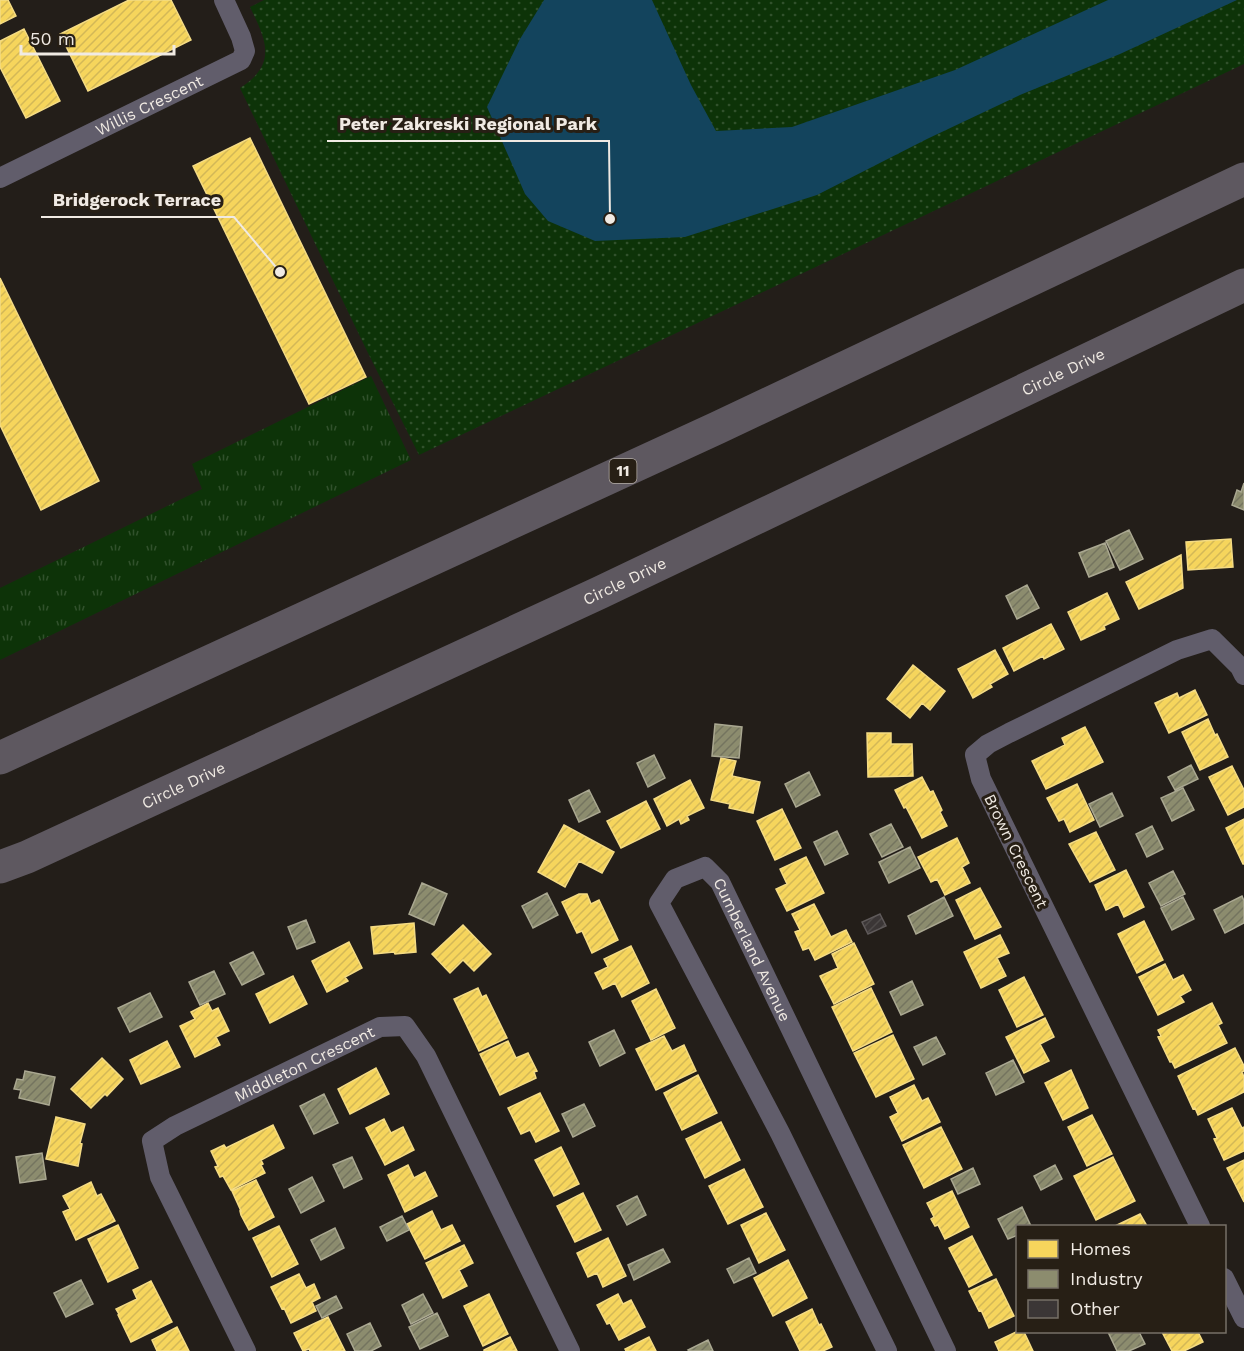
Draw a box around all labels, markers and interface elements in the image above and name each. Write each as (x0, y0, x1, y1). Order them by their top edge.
scale bar (21, 18, 174, 56)
text: 50 m (30, 28, 75, 49)
street label: Willis Crescent (92, 71, 206, 139)
callout: Peter Zakreski Regional Park (327, 105, 609, 141)
text: Peter Zakreski Regional Park (339, 113, 598, 134)
callout: Bridgerock Terrace (41, 181, 234, 217)
text: Bridgerock Terrace (53, 189, 221, 210)
street label: Circle Drive (1018, 343, 1108, 399)
road number: 11 (610, 459, 636, 483)
street label: Circle Drive (580, 553, 669, 609)
street label: Circle Drive (139, 757, 228, 812)
street label: Brown Crescent (980, 791, 1052, 911)
street label: Cumberland Avenue (710, 875, 795, 1024)
street label: Middleton Crescent (231, 1022, 378, 1105)
legend (1016, 1225, 1226, 1333)
text: Homes (1070, 1238, 1131, 1259)
text: Industry (1070, 1268, 1143, 1289)
text: Other (1070, 1298, 1120, 1319)

